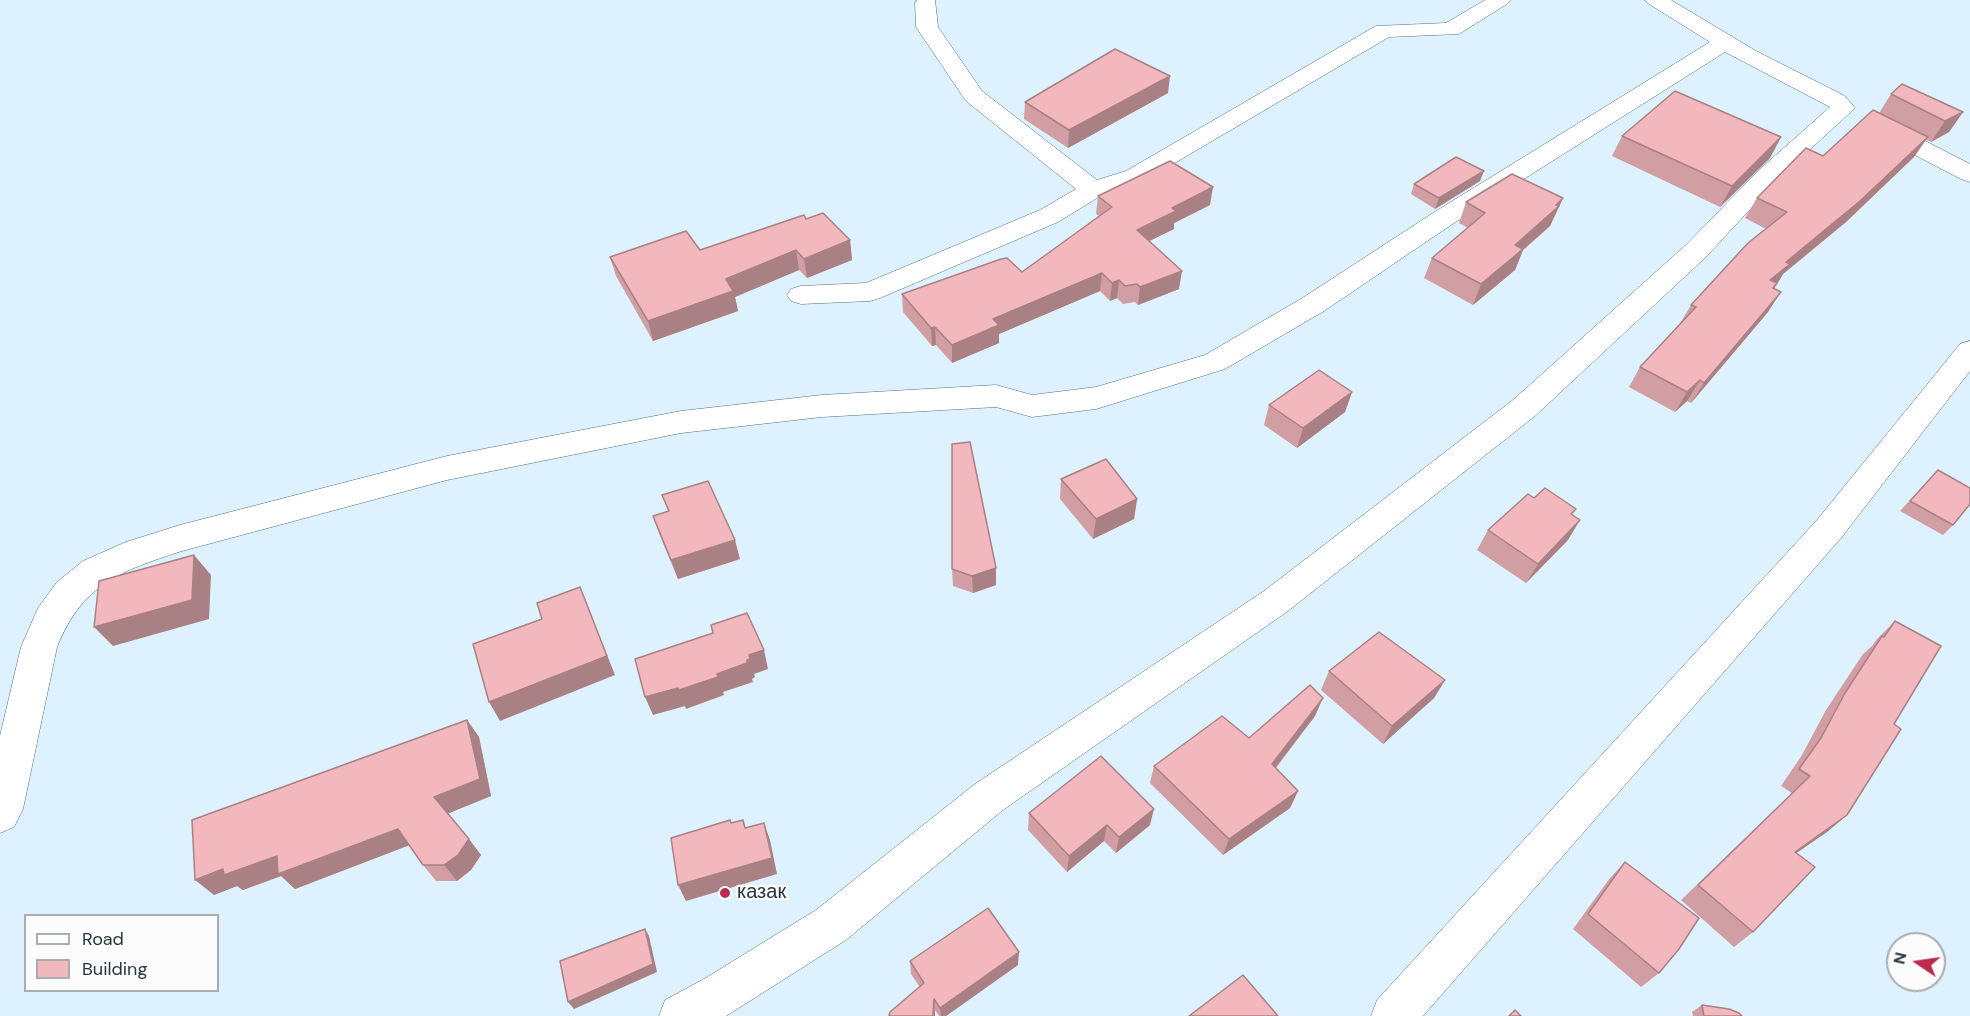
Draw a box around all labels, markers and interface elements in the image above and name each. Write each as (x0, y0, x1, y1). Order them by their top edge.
place label: казак (737, 881, 786, 905)
marker: казак (718, 886, 732, 900)
legend (24, 914, 219, 992)
text: Road (82, 927, 124, 951)
north arrow (1886, 932, 1946, 992)
text: N (1888, 950, 1911, 966)
text: Building (82, 957, 147, 981)

